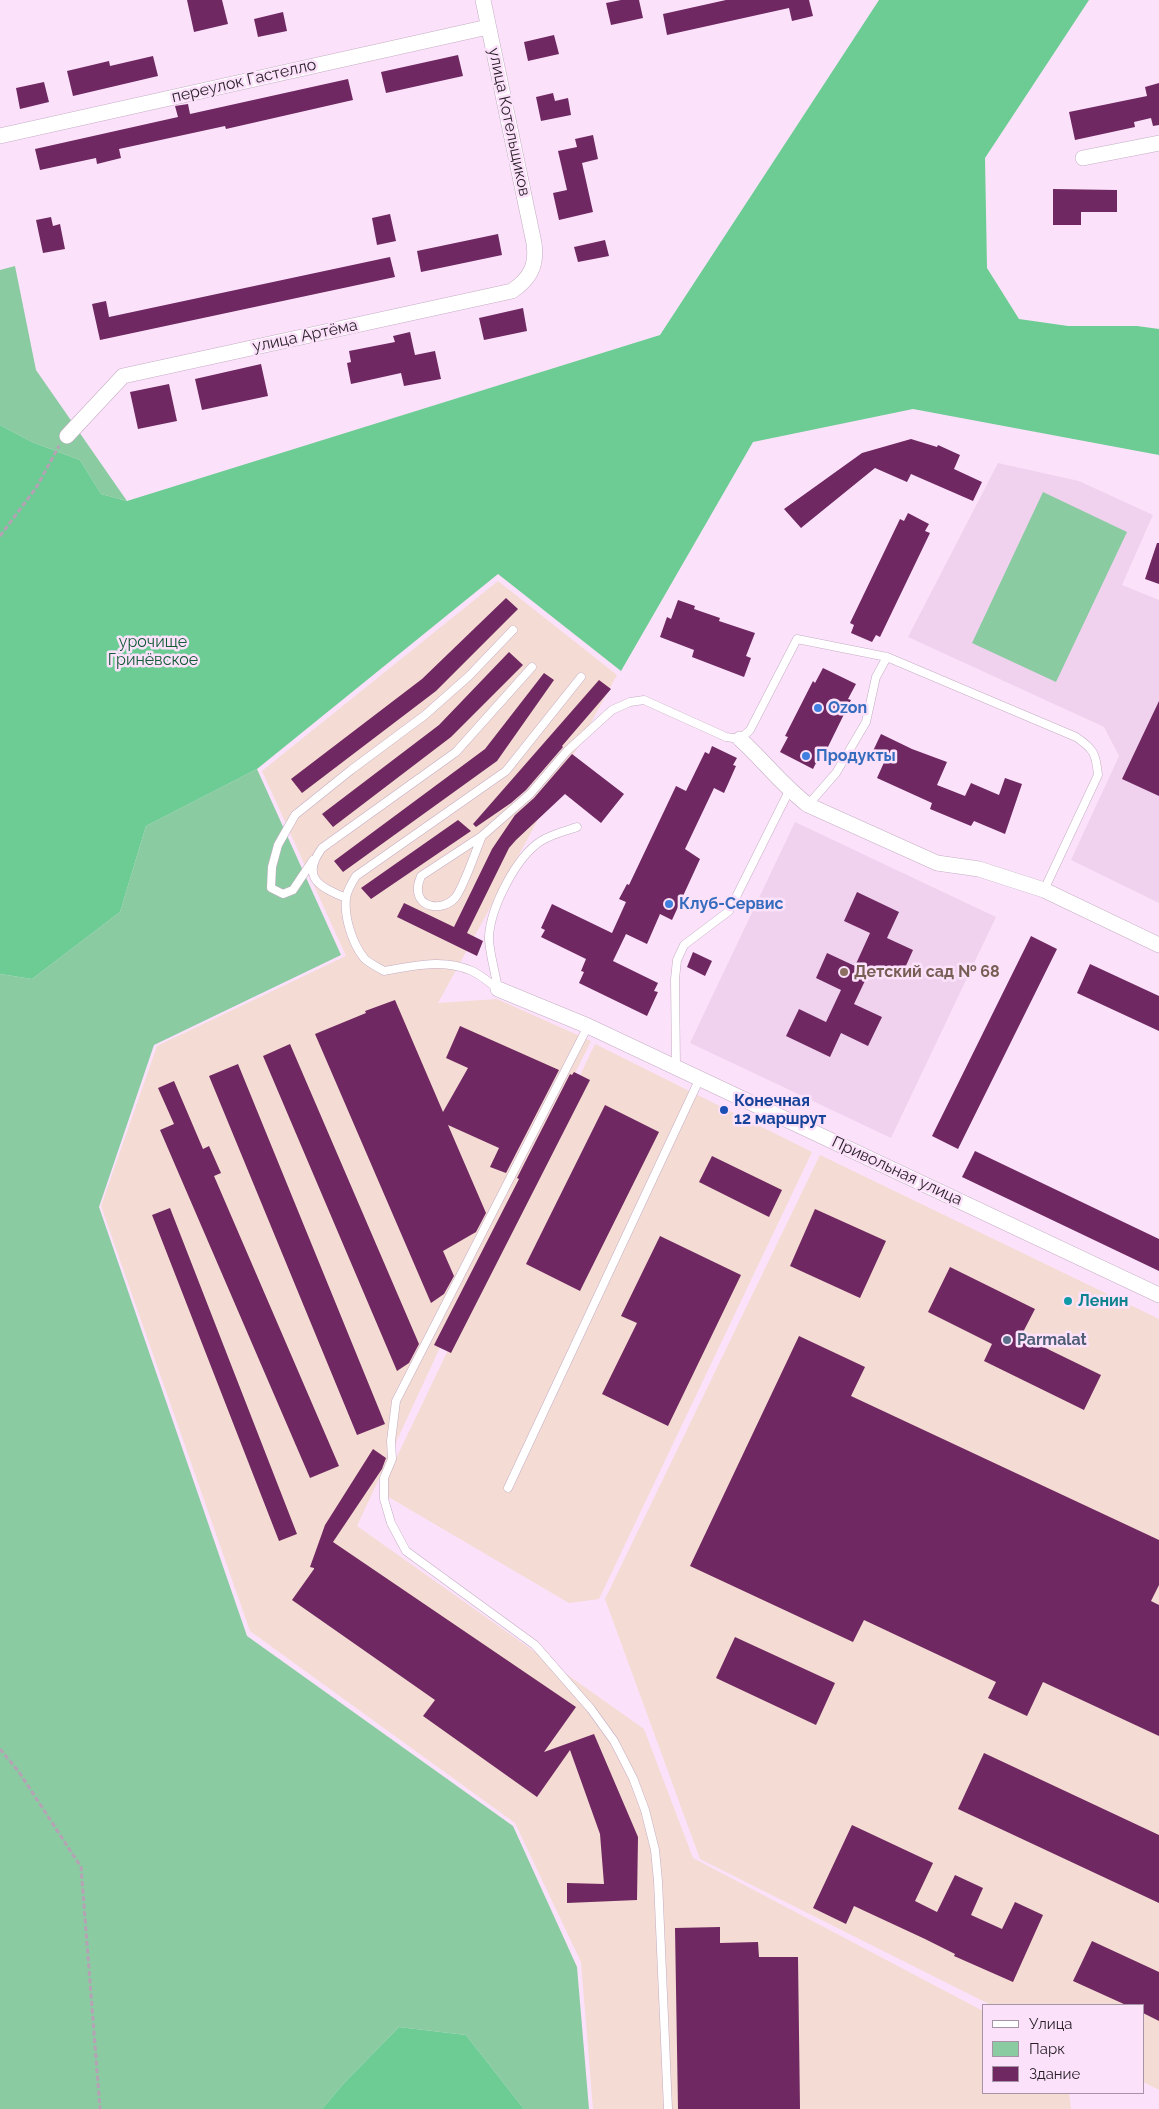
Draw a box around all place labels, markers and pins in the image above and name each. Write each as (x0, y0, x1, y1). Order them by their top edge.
place label: Ozon (828, 698, 867, 718)
marker: Ozon (812, 702, 824, 714)
place label: Продукты (816, 746, 896, 766)
marker: Продукты (800, 750, 812, 762)
place label: Клуб-Сервис (679, 894, 783, 914)
marker: Клуб-Сервис (663, 898, 675, 910)
place label: Детский сад № 68 (854, 962, 1000, 982)
marker: Детский сад № 68 (838, 966, 850, 978)
place label: Конечная 12 маршрут (734, 1091, 826, 1129)
marker: Конечная 12 маршрут (718, 1104, 730, 1116)
place label: Ленин (1078, 1291, 1128, 1311)
marker: Ленин (1062, 1295, 1074, 1307)
place label: Parmalat (1017, 1330, 1087, 1350)
marker: Parmalat (1001, 1334, 1013, 1346)

